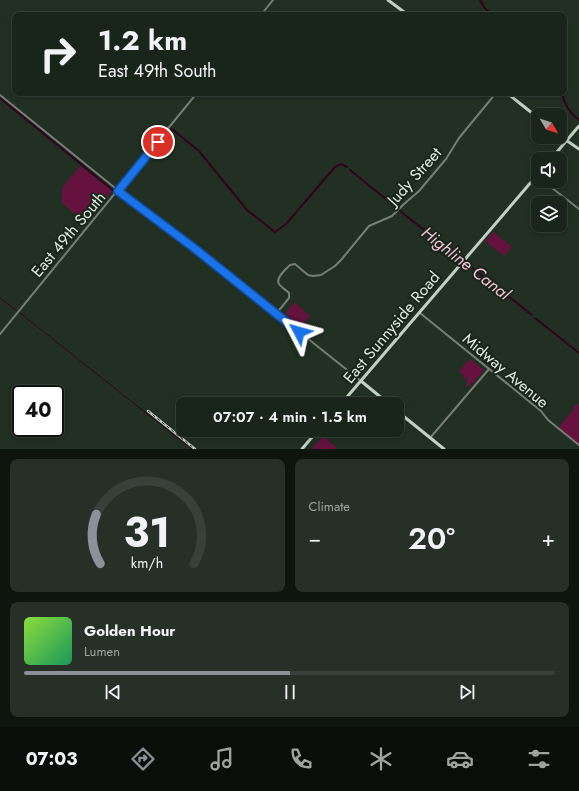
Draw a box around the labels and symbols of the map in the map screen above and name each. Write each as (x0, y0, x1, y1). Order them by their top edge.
north arrow (531, 108, 567, 144)
pin (141, 125, 175, 159)
street label: Judy Street (381, 142, 447, 212)
street label: East 49th South (26, 187, 111, 282)
water label: Highline Canal (416, 221, 517, 306)
street label: East Sunnyside Road (338, 266, 445, 388)
position arrow (278, 311, 320, 353)
street label: Midway Avenue (458, 327, 554, 413)
speed limit sign: 40 (12, 385, 64, 437)

